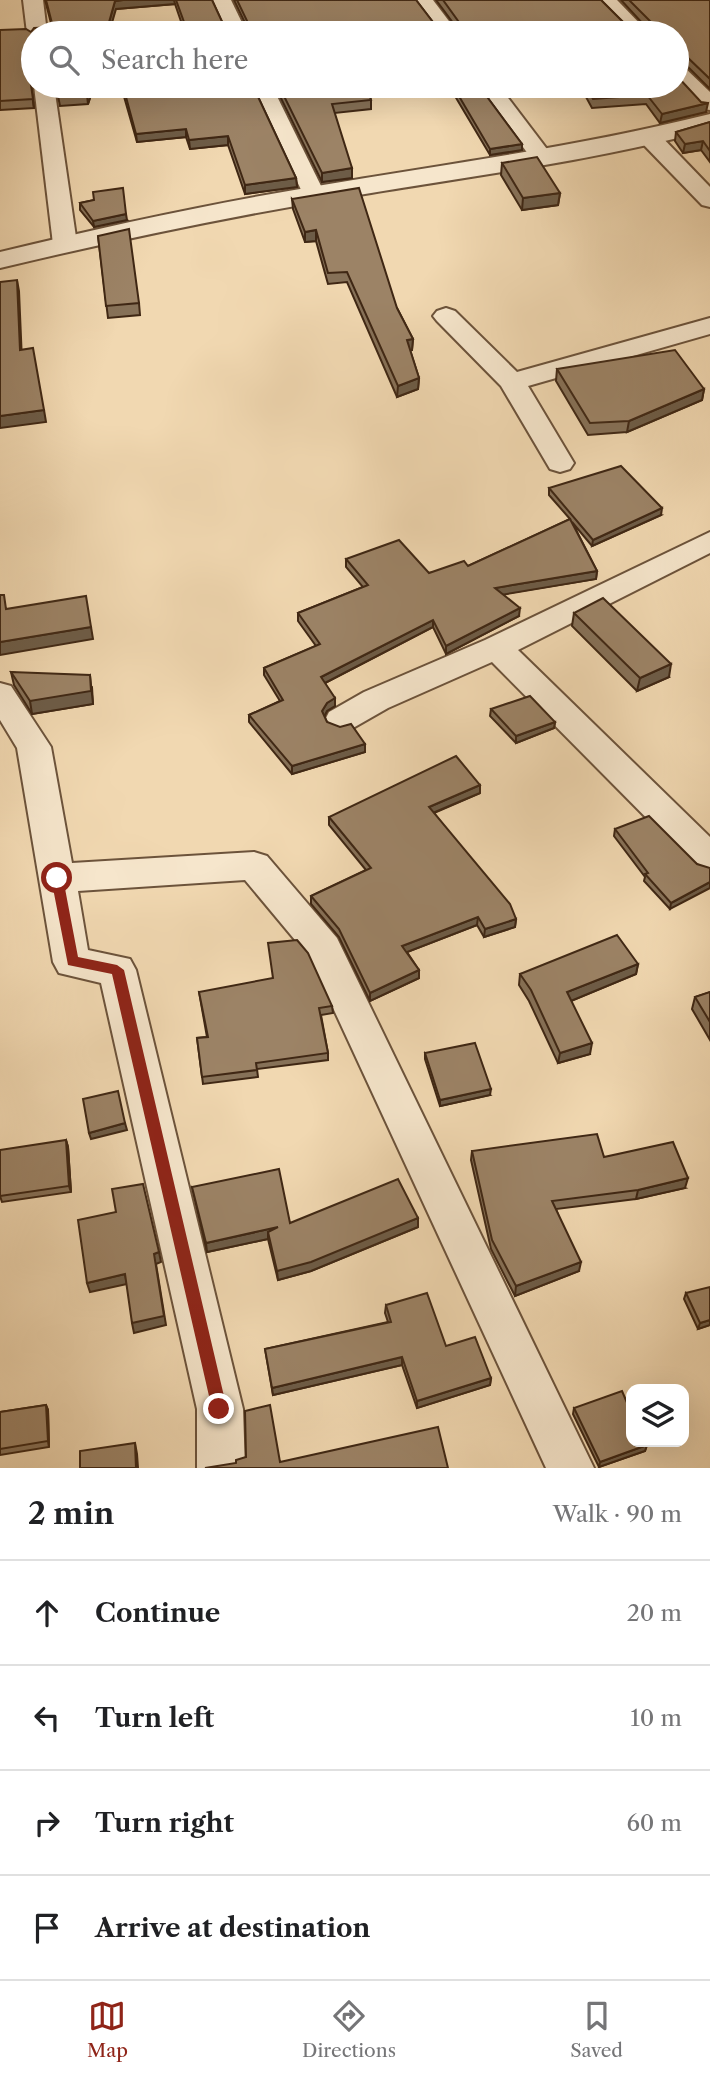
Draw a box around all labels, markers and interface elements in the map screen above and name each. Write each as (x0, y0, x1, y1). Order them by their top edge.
search box (21, 21, 689, 98)
icon: search (45, 41, 83, 79)
text: Search here (101, 44, 248, 76)
route start (41, 862, 72, 893)
map controls (626, 1384, 689, 1447)
button: layers (626, 1384, 689, 1447)
route end (203, 1393, 234, 1424)
text: 2 min (28, 1495, 114, 1532)
text: Walk · 90 m (553, 1500, 682, 1528)
icon: ahead (28, 1594, 66, 1632)
text: Continue (95, 1597, 220, 1629)
text: 20 m (627, 1599, 682, 1627)
icon: left (28, 1699, 66, 1737)
text: Turn left (95, 1702, 214, 1734)
text: 10 m (630, 1704, 682, 1732)
icon: right (28, 1804, 66, 1842)
text: Turn right (95, 1807, 234, 1839)
text: 60 m (626, 1809, 682, 1837)
icon: arrive (28, 1909, 66, 1947)
text: Arrive at destination (95, 1912, 370, 1944)
tab: Map (87, 1997, 128, 2062)
tab: Directions (302, 1997, 396, 2062)
tab: Saved (570, 1997, 623, 2062)

